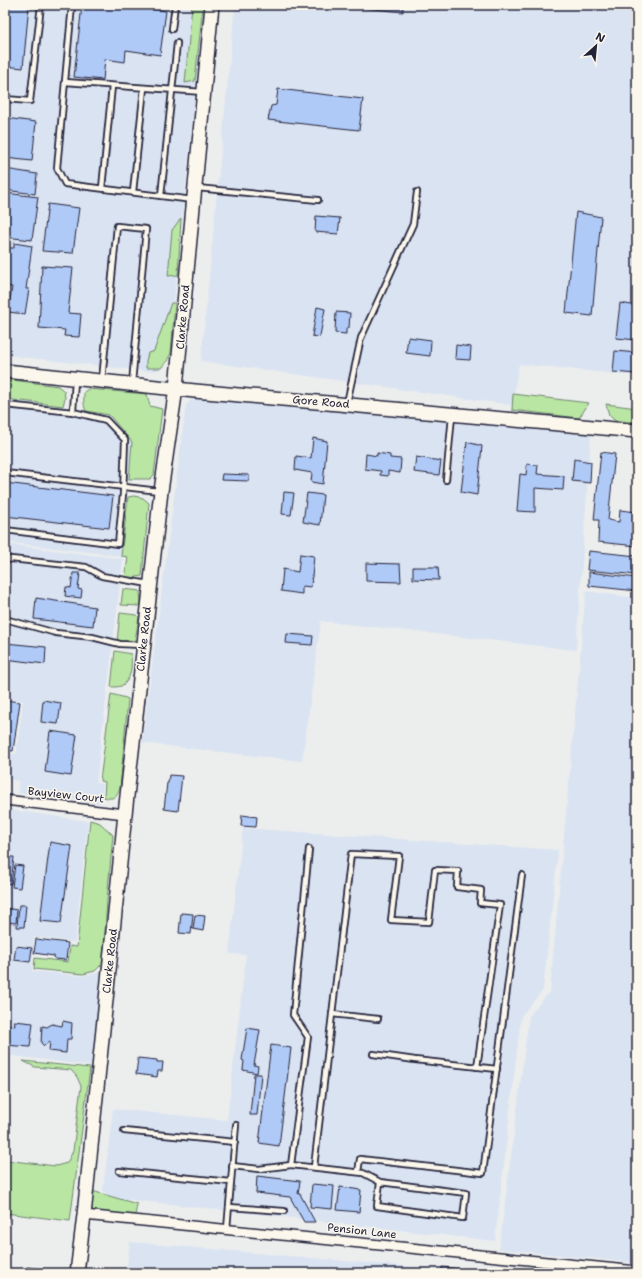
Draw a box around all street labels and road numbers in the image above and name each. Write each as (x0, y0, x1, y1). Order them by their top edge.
street label: Clarke Road (173, 284, 193, 350)
street label: Gore Road (292, 392, 350, 412)
street label: Clarke Road (133, 606, 155, 672)
street label: Bayview Court (27, 784, 105, 806)
street label: Clarke Road (99, 928, 121, 994)
street label: Pension Lane (327, 1220, 397, 1242)

